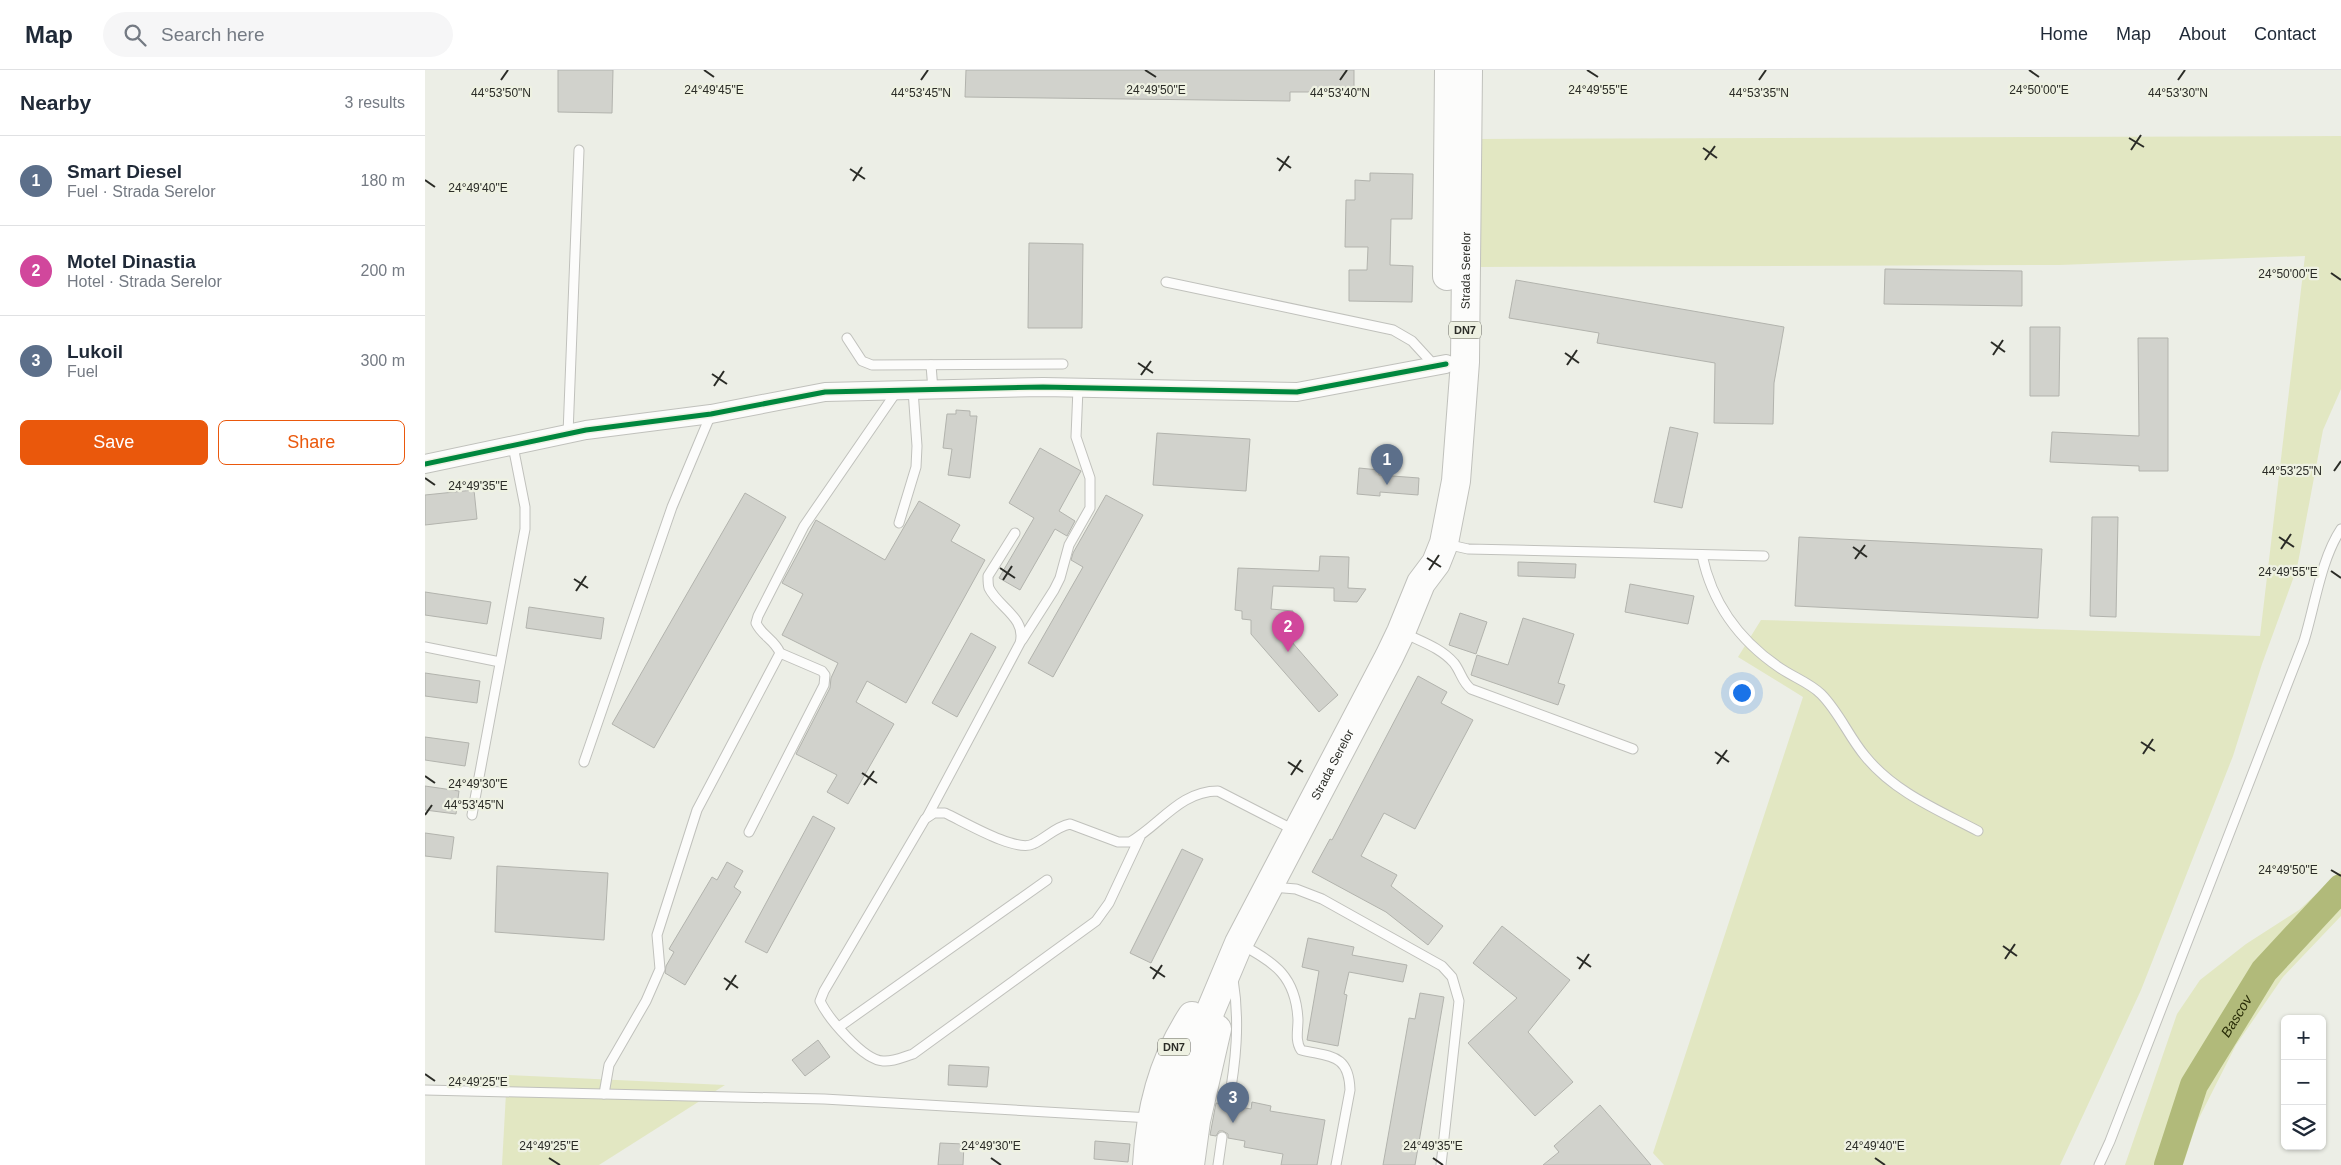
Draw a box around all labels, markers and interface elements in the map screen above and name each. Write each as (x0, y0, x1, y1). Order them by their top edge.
search box (103, 12, 453, 57)
text: Map (25, 21, 73, 48)
icon: search (121, 21, 149, 49)
text: Search here (161, 24, 265, 45)
text: Home (2040, 24, 2088, 44)
text: Map (2116, 24, 2151, 44)
text: About (2179, 24, 2226, 44)
text: Contact (2254, 24, 2316, 44)
text: 24°49'45"E (684, 83, 744, 97)
text: 24°49'50"E (1126, 83, 1186, 97)
text: 24°49'55"E (1568, 83, 1628, 97)
text: 24°50'00"E (2009, 83, 2069, 97)
text: 44°53'50"N (471, 86, 531, 100)
text: 44°53'45"N (891, 86, 951, 100)
text: 44°53'40"N (1310, 86, 1370, 100)
text: 44°53'35"N (1729, 86, 1789, 100)
text: 44°53'30"N (2148, 86, 2208, 100)
text: Nearby (20, 91, 91, 114)
text: 3 results (345, 94, 405, 111)
text: Smart Diesel (67, 161, 182, 182)
text: 1 (32, 172, 40, 189)
text: 180 m (361, 172, 405, 189)
text: 24°49'40"E (448, 181, 508, 195)
text: Fuel · Strada Serelor (67, 183, 216, 200)
street label: Strada Serelor (1459, 232, 1473, 309)
text: Motel Dinastia (67, 251, 196, 272)
text: 2 (32, 262, 40, 279)
text: 200 m (361, 262, 405, 279)
text: 24°50'00"E (2258, 267, 2318, 281)
text: Hotel · Strada Serelor (67, 273, 222, 290)
road number: DN7 (1449, 322, 1481, 338)
text: Lukoil (67, 341, 123, 362)
text: 3 (32, 352, 40, 369)
text: 300 m (361, 352, 405, 369)
text: Fuel (67, 363, 98, 380)
button: Save (20, 420, 208, 465)
button: Share (218, 420, 405, 465)
pin: 1 (1371, 444, 1403, 485)
text: 44°53'25"N (2262, 464, 2322, 478)
text: 24°49'35"E (448, 479, 508, 493)
text: 24°49'55"E (2258, 565, 2318, 579)
pin: 2 (1272, 611, 1304, 652)
your location (1729, 680, 1755, 706)
street label: Strada Serelor (1308, 727, 1357, 802)
text: 24°49'30"E (448, 777, 508, 791)
text: 44°53'45"N (444, 798, 504, 812)
text: 24°49'50"E (2258, 863, 2318, 877)
water label: Bascov (2217, 991, 2256, 1040)
map controls (2281, 1015, 2326, 1150)
button: + (2281, 1015, 2326, 1060)
road number: DN7 (1158, 1039, 1190, 1056)
button: − (2281, 1060, 2326, 1105)
text: 24°49'25"E (448, 1075, 508, 1089)
pin: 3 (1217, 1082, 1249, 1123)
button: layers (2281, 1105, 2326, 1150)
text: 24°49'25"E (519, 1139, 579, 1153)
text: 24°49'30"E (961, 1139, 1021, 1153)
text: 24°49'35"E (1403, 1139, 1463, 1153)
text: 24°49'40"E (1845, 1139, 1905, 1153)

